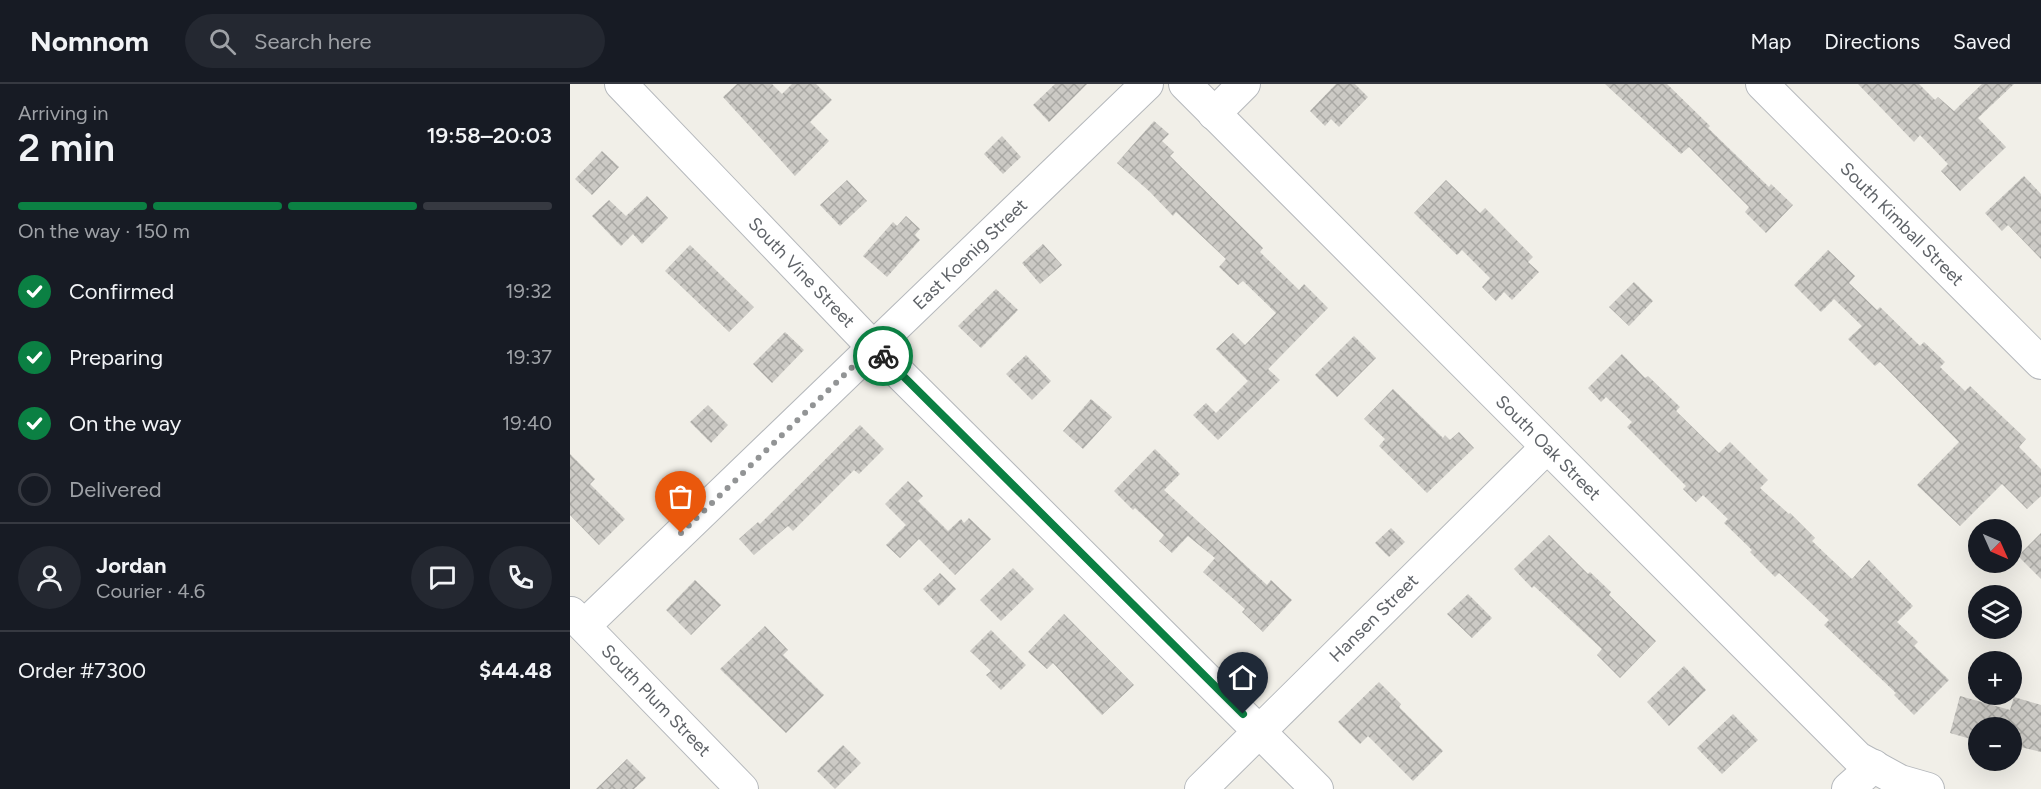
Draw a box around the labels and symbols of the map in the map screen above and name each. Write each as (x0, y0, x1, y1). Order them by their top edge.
street label: South Kimball Street (1836, 158, 1969, 291)
street label: East Koenig Street (908, 194, 1032, 314)
street label: South Vine Street (744, 213, 860, 332)
courier (853, 326, 913, 386)
street label: South Oak Street (1491, 391, 1605, 505)
pin (655, 471, 706, 533)
north arrow (1968, 519, 2022, 573)
street label: Hansen Street (1325, 569, 1423, 667)
street label: South Plum Street (597, 640, 715, 761)
pin (1217, 652, 1268, 714)

